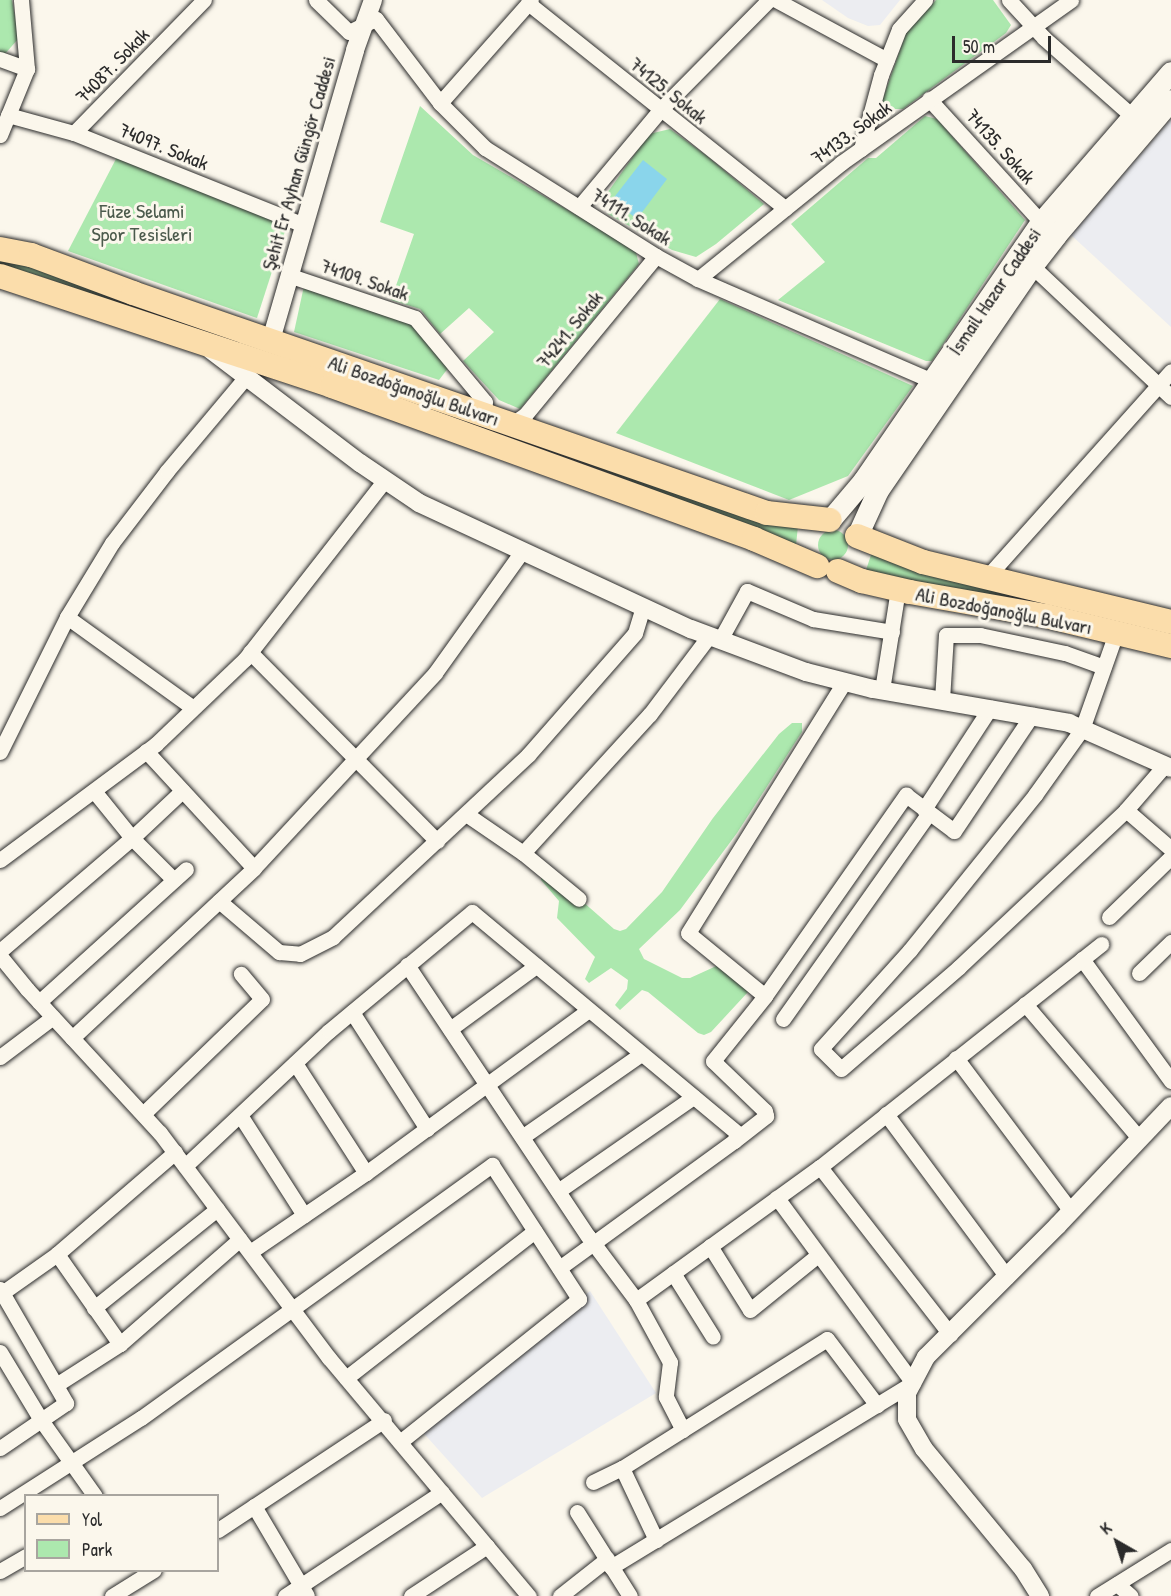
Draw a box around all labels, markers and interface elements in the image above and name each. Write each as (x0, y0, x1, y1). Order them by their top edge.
street label: 74087. Sokak (70, 22, 154, 108)
scale bar (955, 24, 1054, 62)
text: 50 m (963, 34, 995, 59)
street label: 74125. Sokak (625, 51, 713, 129)
street label: Şehit Er Ayhan Güngör Caddesi (256, 53, 340, 273)
street label: 74133. Sokak (806, 95, 896, 169)
street label: 74135. Sokak (961, 104, 1041, 188)
street label: 74097. Sokak (116, 117, 212, 175)
street label: 74111. Sokak (588, 182, 676, 250)
park label: Füze Selami Spor Tesisleri (92, 199, 192, 246)
street label: İsmail Hazar Caddesi (942, 223, 1046, 359)
street label: 74109. Sokak (318, 253, 412, 305)
street label: 74241. Sokak (531, 286, 607, 372)
street label: Ali Bozdoğanoğlu Bulvarı (326, 350, 502, 430)
street label: Ali Bozdoğanoğlu Bulvarı (914, 581, 1094, 639)
legend (24, 1494, 219, 1572)
text: Yol (82, 1507, 102, 1532)
north arrow (1087, 1512, 1147, 1572)
text: K (1095, 1517, 1116, 1539)
text: Park (82, 1537, 112, 1562)

